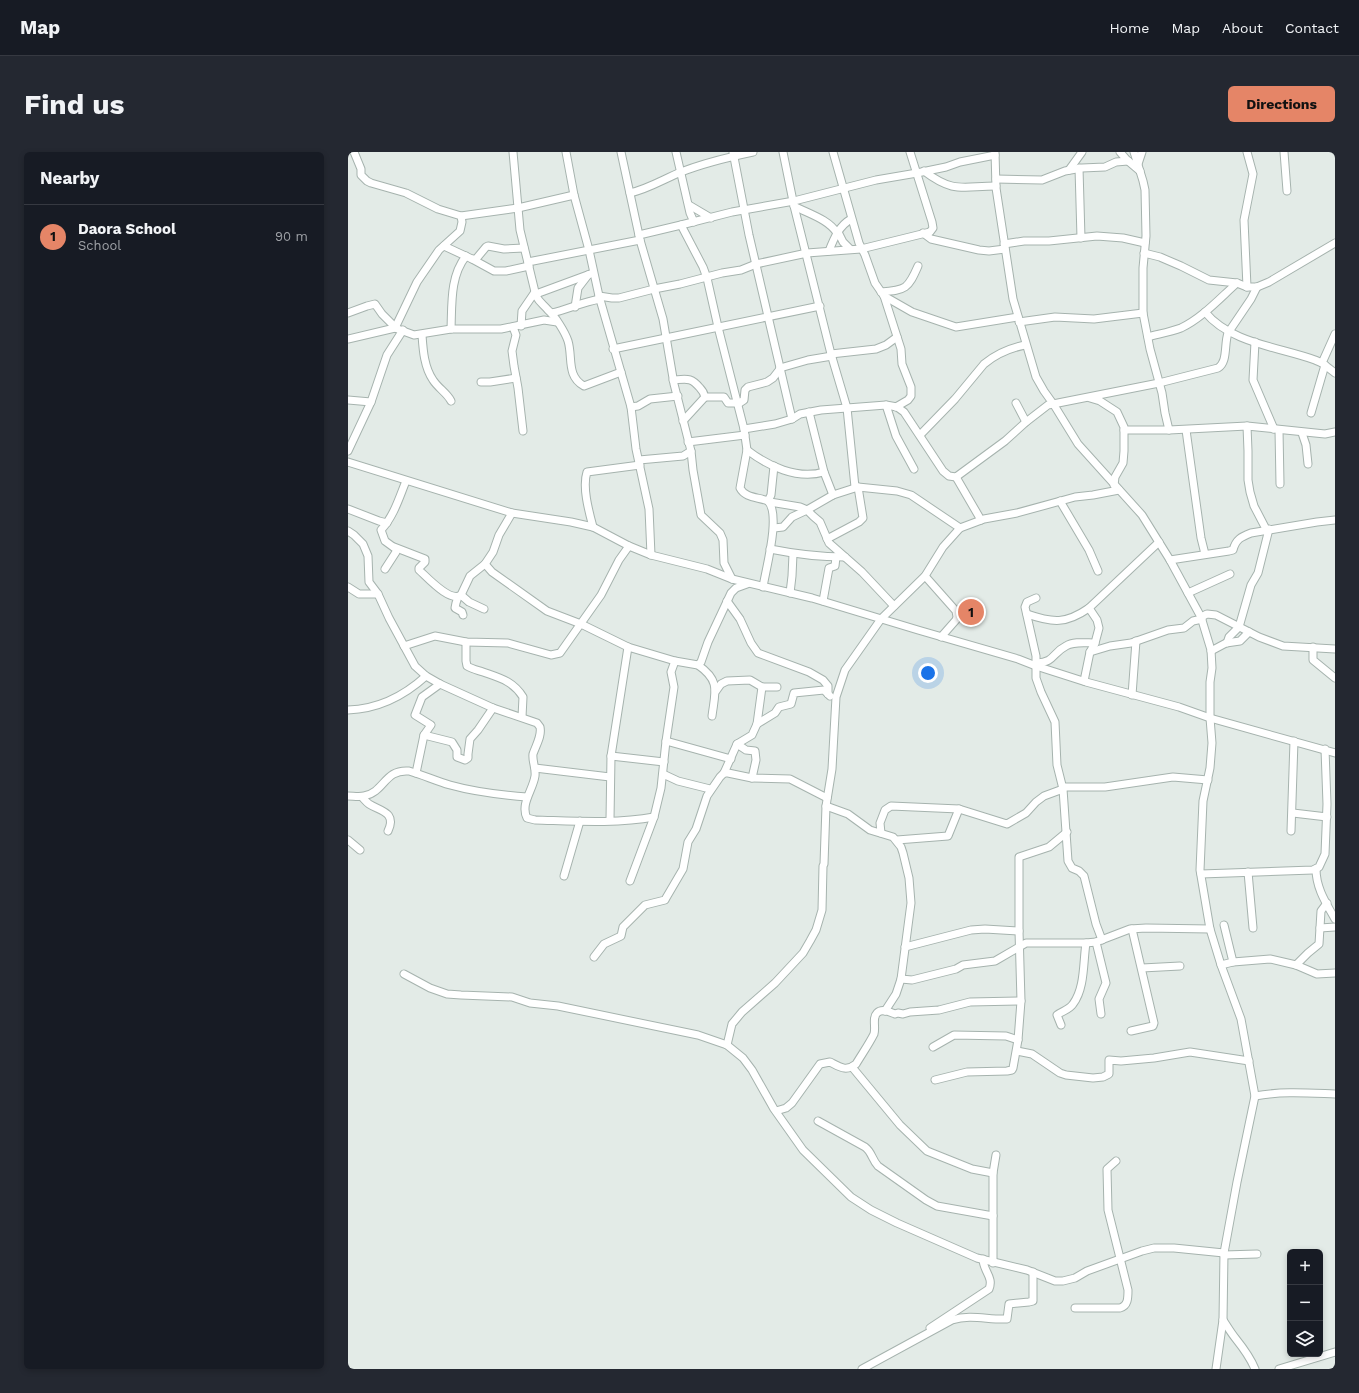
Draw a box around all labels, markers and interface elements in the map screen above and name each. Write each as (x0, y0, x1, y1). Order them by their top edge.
text: Map (20, 16, 60, 39)
text: Home (1109, 20, 1149, 36)
text: Map (1171, 20, 1200, 36)
text: About (1222, 20, 1263, 36)
text: Contact (1285, 20, 1339, 36)
button: Directions (1228, 86, 1335, 122)
text: Find us (24, 88, 124, 121)
text: Nearby (40, 168, 99, 188)
text: Daora School (78, 220, 176, 238)
text: 1 (50, 229, 56, 244)
text: 90 m (275, 229, 308, 244)
text: School (78, 238, 121, 253)
pin: 1 (958, 597, 984, 627)
your location (918, 663, 938, 683)
map controls (1287, 1249, 1323, 1357)
button: + (1287, 1249, 1323, 1285)
button: − (1287, 1285, 1323, 1321)
button: layers (1287, 1321, 1323, 1357)

